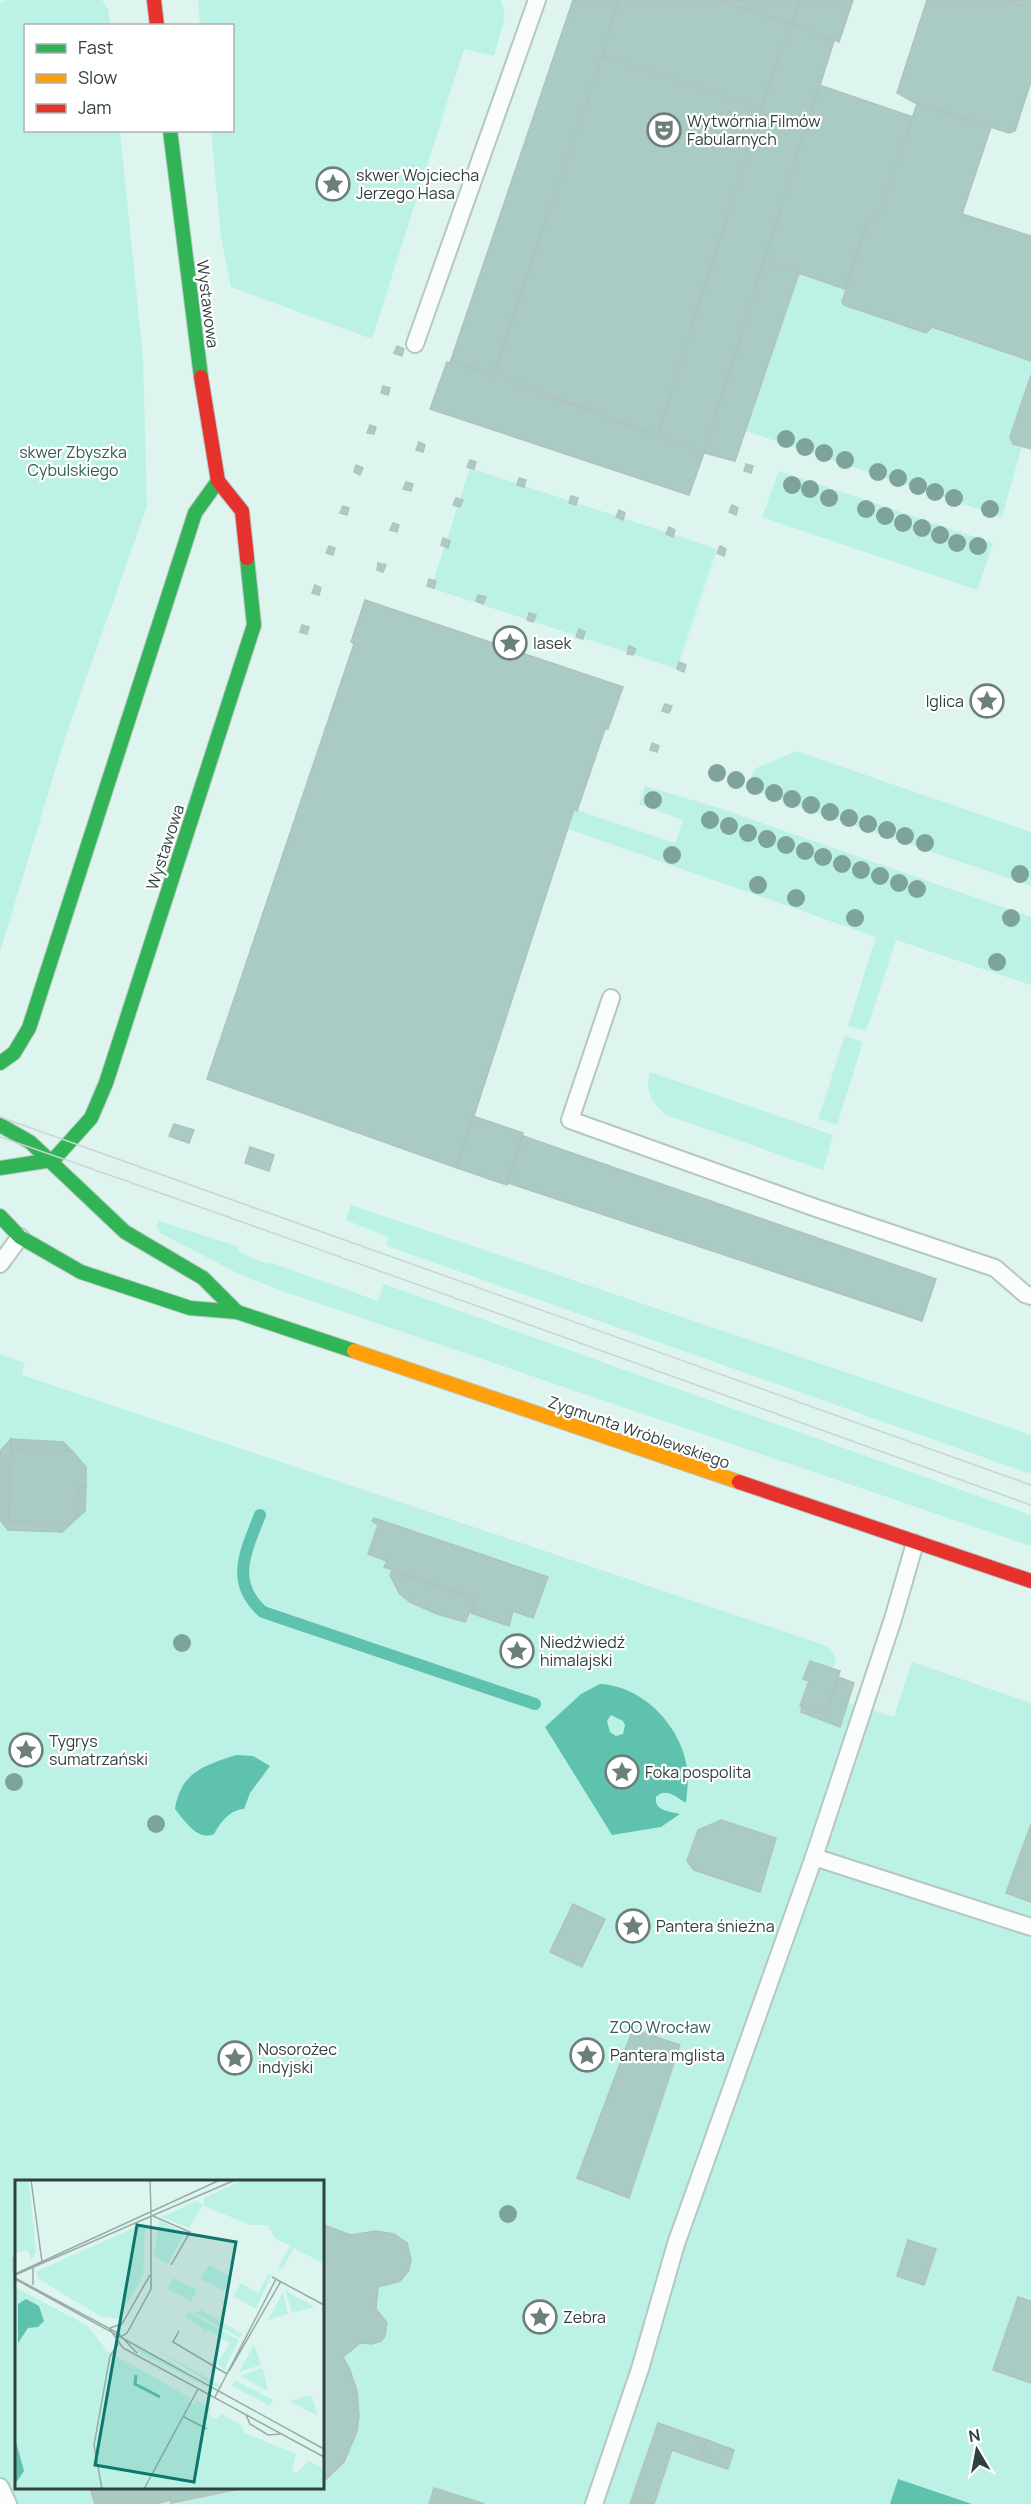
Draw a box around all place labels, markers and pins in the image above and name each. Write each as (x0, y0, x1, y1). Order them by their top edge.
place label: Wytwórnia Filmów Fabularnych (687, 110, 820, 150)
theatre icon: Wytwórnia Filmów Fabularnych (646, 112, 682, 148)
place label: skwer Wojciecha Jerzego Hasa (356, 164, 479, 204)
place icon: skwer Wojciecha Jerzego Hasa (315, 166, 351, 202)
place icon: Iasek (492, 625, 528, 661)
place label: Iasek (533, 632, 572, 654)
place icon: Iglica (969, 683, 1005, 719)
place label: Iglica (926, 690, 964, 712)
place label: Niedźwiedź himalajski (540, 1631, 625, 1671)
place icon: Niedźwiedź himalajski (499, 1633, 535, 1669)
place label: Tygrys sumatrzański (49, 1730, 148, 1770)
place icon: Tygrys sumatrzański (8, 1732, 44, 1768)
place icon: Foka pospolita (604, 1754, 640, 1790)
place label: Foka pospolita (645, 1761, 751, 1783)
place icon: Pantera śnieżna (615, 1908, 651, 1944)
place label: Pantera śnieżna (656, 1915, 775, 1937)
place icon: Pantera mglista (569, 2037, 605, 2073)
place label: Nosorożec indyjski (258, 2038, 337, 2078)
place icon: Nosorożec indyjski (217, 2040, 253, 2076)
place label: Pantera mglista (610, 2044, 725, 2066)
place icon: Zebra (522, 2299, 558, 2335)
place label: Zebra (563, 2306, 606, 2328)

